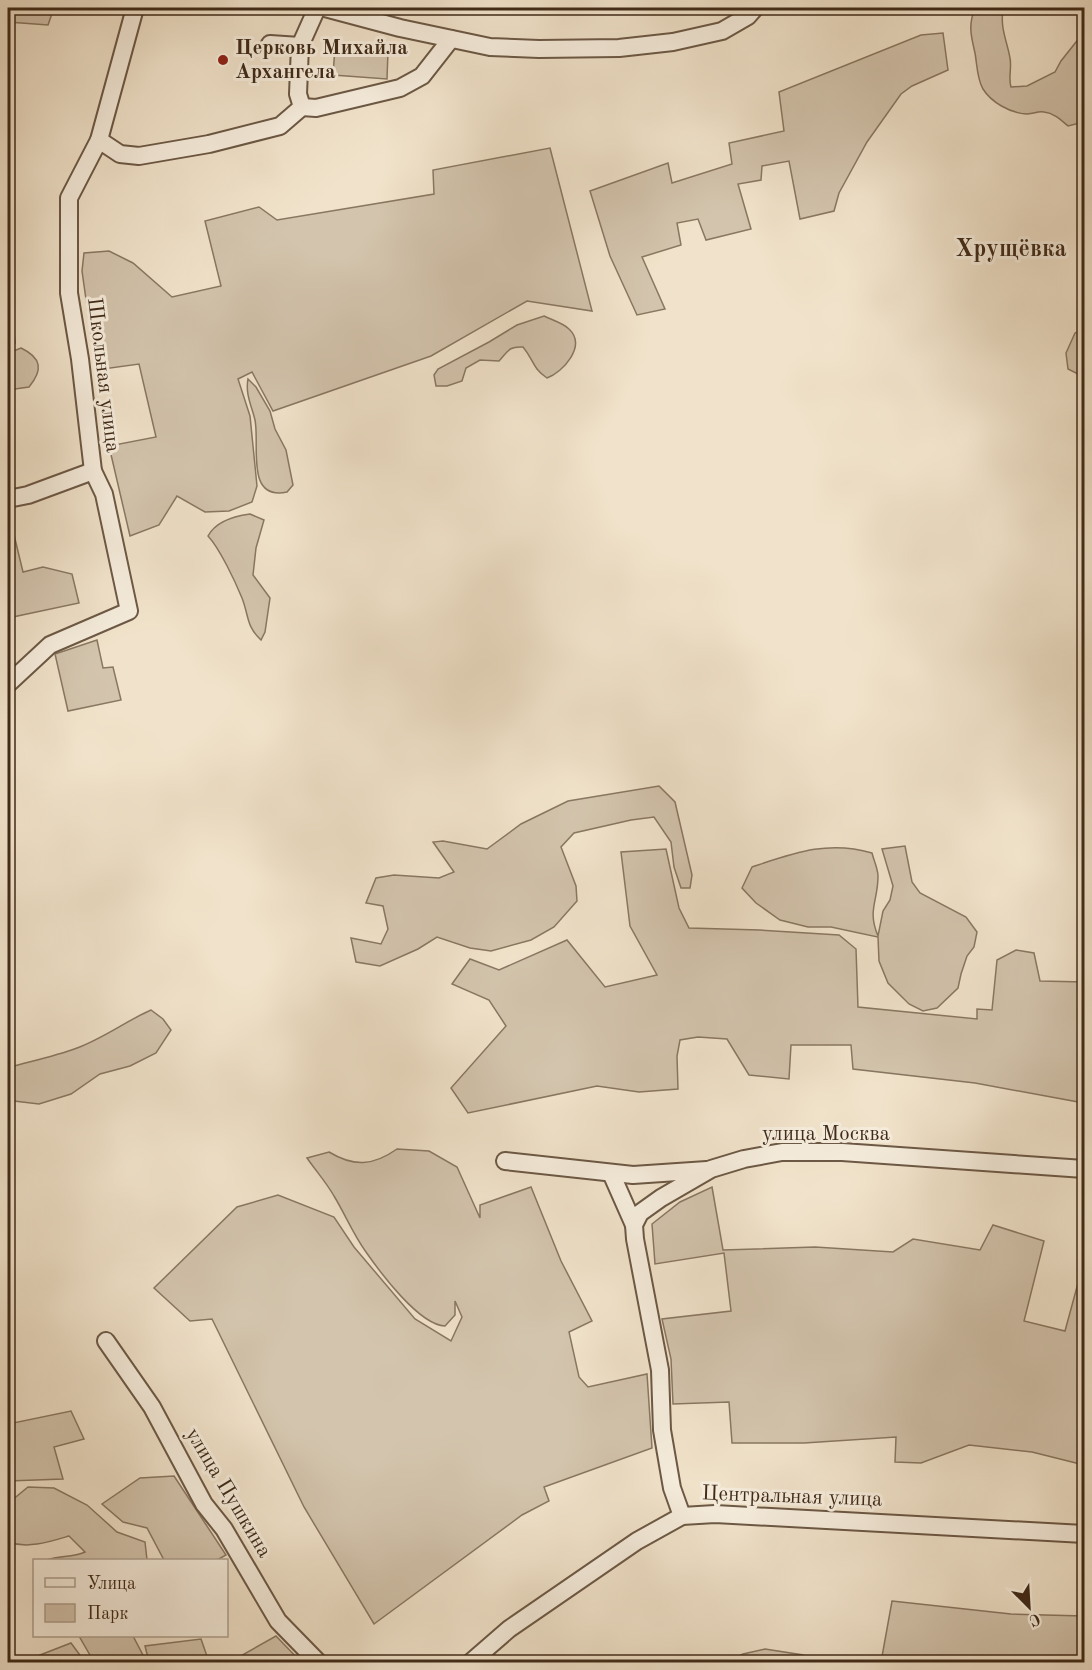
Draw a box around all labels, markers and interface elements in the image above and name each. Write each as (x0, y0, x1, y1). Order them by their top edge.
place label: Церковь Михайла Архангела (235, 38, 408, 83)
marker: Церковь Михайла Архангела (216, 53, 230, 67)
district label: Хрущёвка (955, 238, 1067, 262)
street label: Школьная улица (83, 296, 123, 454)
street label: улица Москва (762, 1124, 890, 1145)
street label: улица Пушкина (181, 1425, 275, 1561)
street label: Центральная улица (701, 1483, 883, 1511)
legend (33, 1559, 228, 1637)
text: Улица (87, 1575, 136, 1593)
north arrow (999, 1577, 1059, 1637)
text: Парк (87, 1605, 128, 1623)
text: С (1026, 1609, 1042, 1628)

